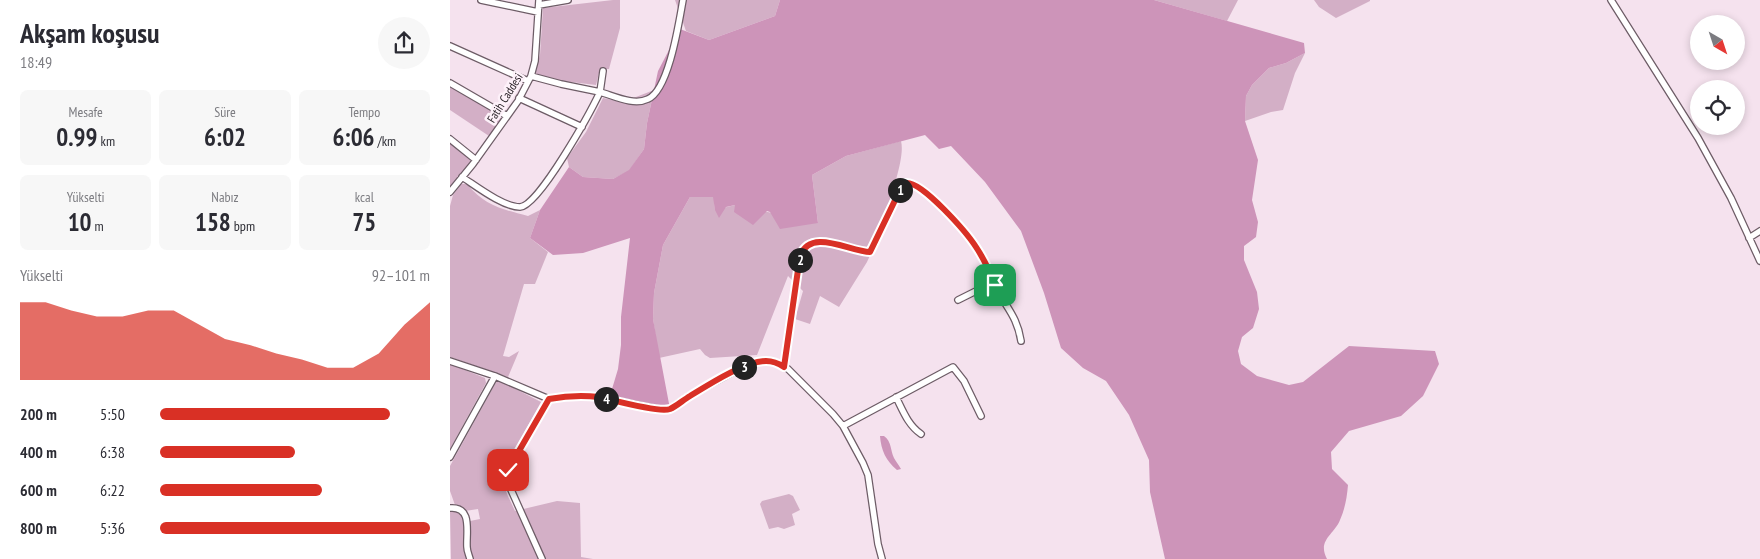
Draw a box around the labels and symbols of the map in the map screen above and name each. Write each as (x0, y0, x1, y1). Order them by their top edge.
north arrow (1690, 15, 1745, 70)
street label: Fatih Caddesi (483, 70, 526, 125)
pin: 1 (888, 178, 912, 202)
pin: 2 (788, 248, 812, 272)
pin (974, 264, 1016, 306)
pin: 3 (732, 354, 756, 380)
pin: 4 (594, 386, 618, 412)
pin (487, 449, 529, 491)

